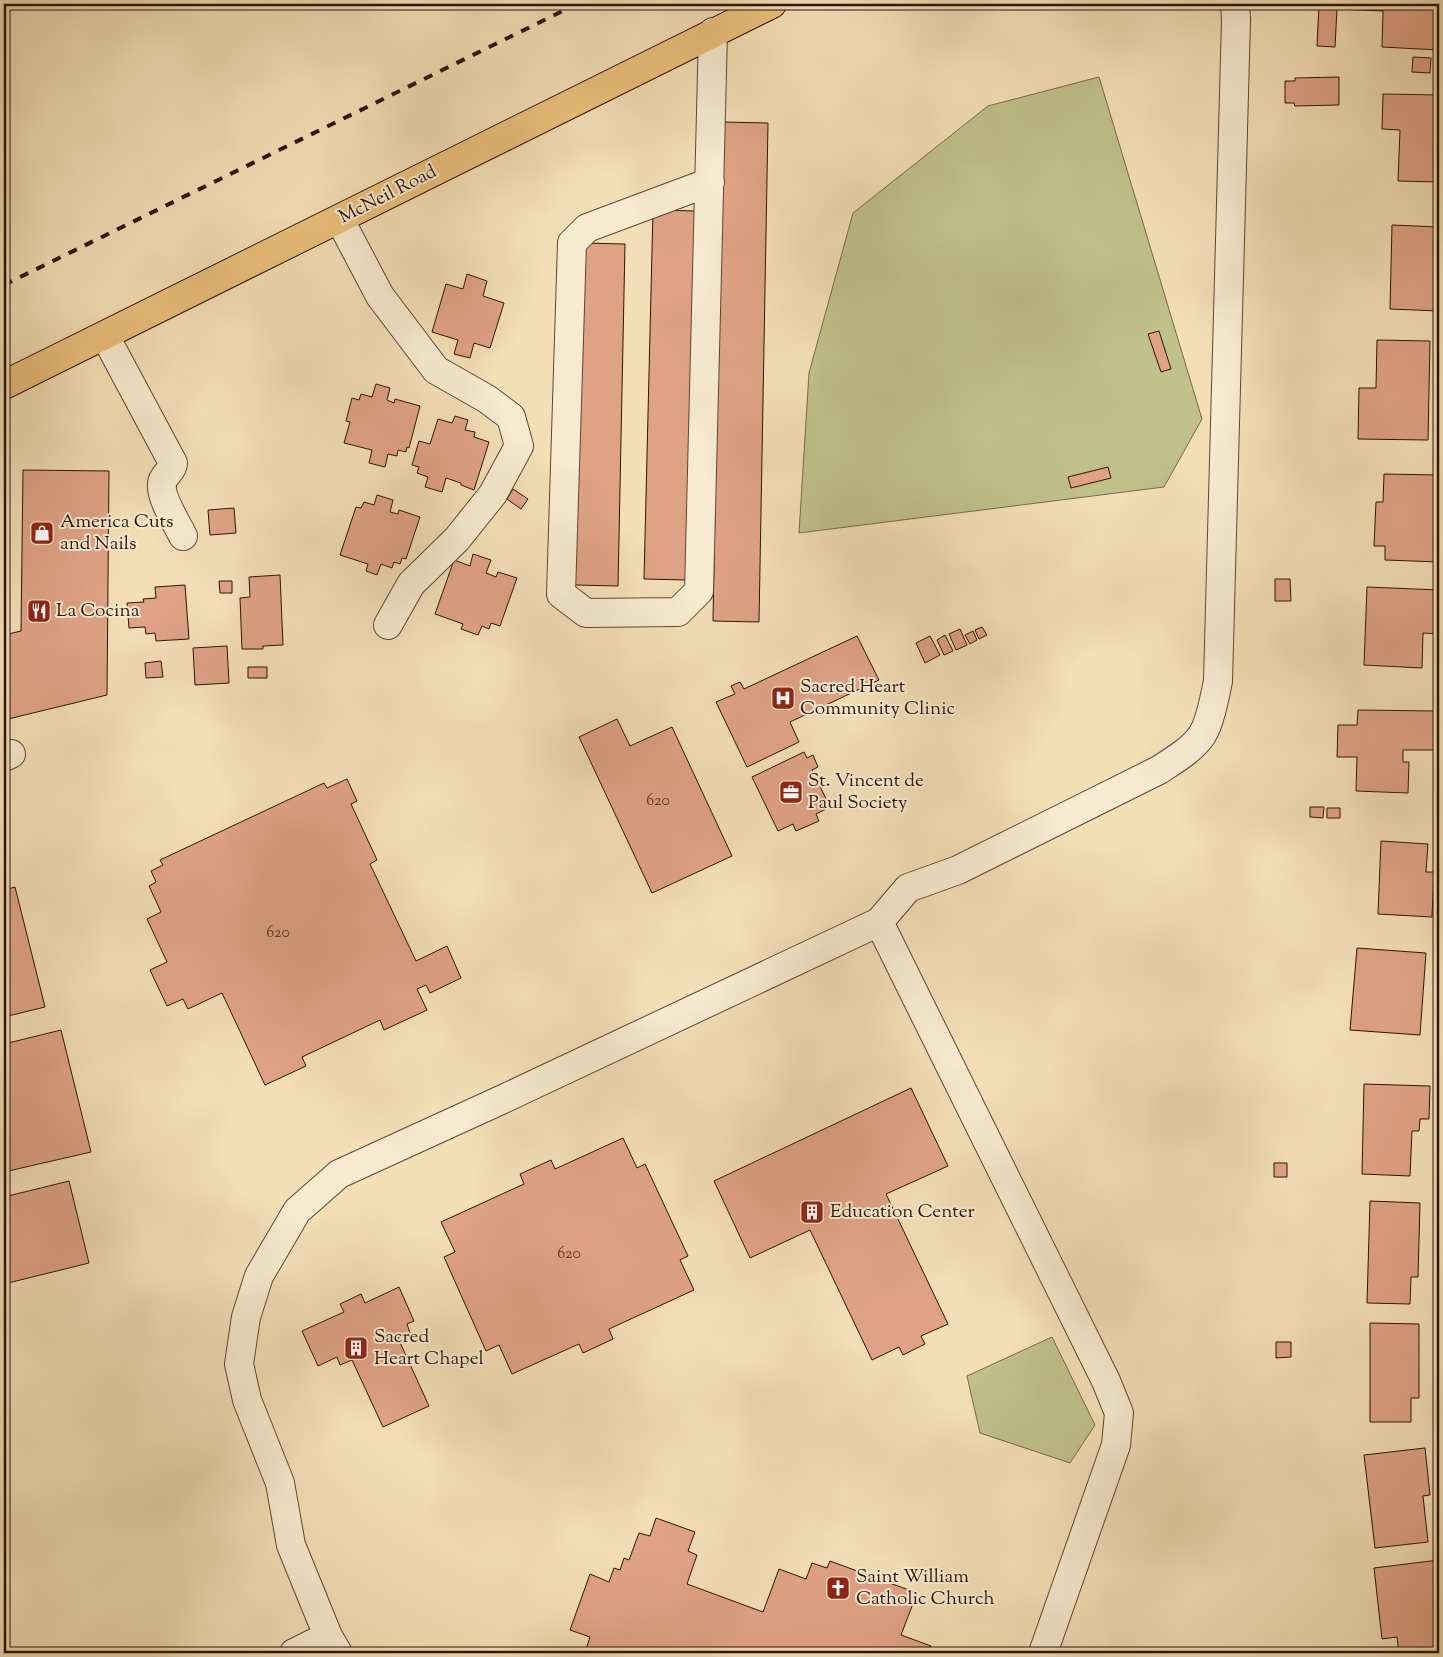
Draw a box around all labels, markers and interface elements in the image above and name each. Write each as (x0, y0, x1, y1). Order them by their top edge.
street label: McNeil Road (334, 159, 442, 231)
place label: America Cuts and Nails (60, 509, 174, 558)
shop icon: America Cuts and Nails (29, 520, 55, 546)
restaurant icon: La Cocina (26, 598, 52, 624)
place label: La Cocina (56, 598, 140, 625)
place label: Sacred Heart Community Clinic (800, 674, 955, 723)
hospital icon: Sacred Heart Community Clinic (770, 685, 796, 711)
place label: St. Vincent de Paul Society (808, 768, 924, 817)
office icon: St. Vincent de Paul Society (778, 779, 804, 805)
house number: 620 (646, 790, 670, 813)
house number: 620 (266, 922, 290, 945)
building icon: Education Center (799, 1199, 825, 1225)
place label: Education Center (830, 1199, 975, 1226)
house number: 620 (557, 1243, 581, 1266)
place label: Sacred Heart Chapel (374, 1324, 484, 1373)
building icon: Sacred Heart Chapel (343, 1335, 369, 1361)
place label: Saint William Catholic Church (856, 1564, 995, 1613)
church icon: Saint William Catholic Church (825, 1575, 851, 1601)

